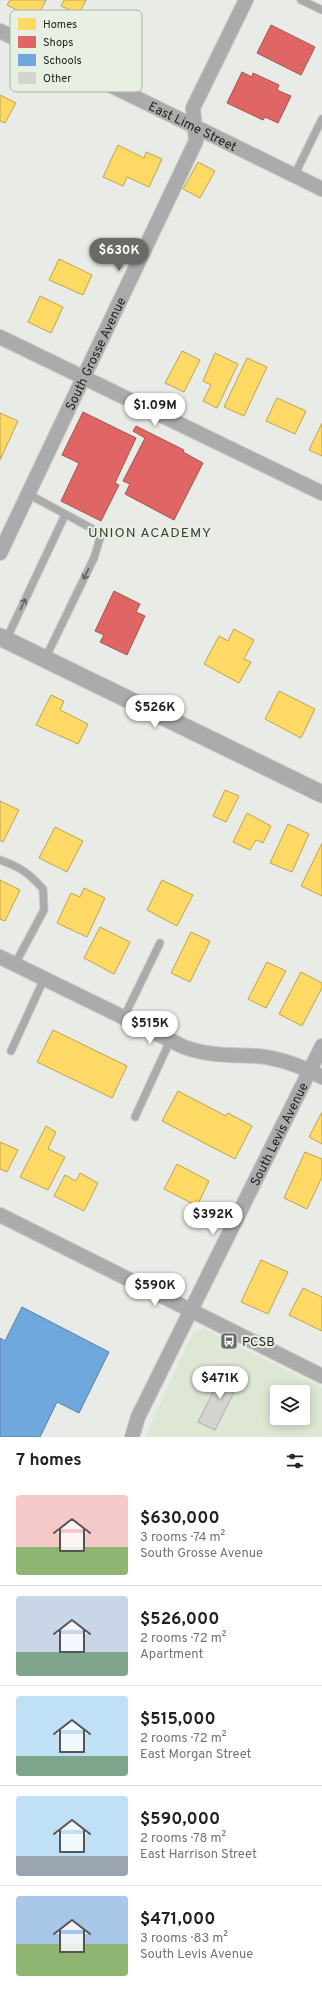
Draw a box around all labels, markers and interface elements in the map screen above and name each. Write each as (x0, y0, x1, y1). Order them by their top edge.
legend (10, 10, 142, 92)
text: Homes (43, 18, 77, 32)
text: Shops (43, 36, 73, 50)
text: Schools (43, 54, 82, 68)
text: Other (43, 72, 72, 86)
street label: East Lime Street (145, 99, 239, 156)
pin: $630K (91, 238, 147, 272)
text: $630K (98, 243, 140, 259)
street label: South Grosse Avenue (63, 295, 130, 413)
pin: $1.09M (122, 393, 188, 427)
text: $1.09M (133, 398, 177, 414)
district label: UNION ACADEMY (88, 525, 212, 542)
one-way arrow (82, 568, 89, 580)
one-way arrow (20, 599, 27, 611)
pin: $526K (127, 695, 183, 729)
text: $526K (135, 700, 175, 716)
pin: $515K (122, 1011, 178, 1045)
text: $515K (131, 1016, 169, 1032)
street label: South Levis Avenue (248, 1080, 313, 1189)
pin: $392K (185, 1202, 241, 1236)
text: $392K (193, 1207, 233, 1223)
pin: $590K (127, 1273, 183, 1307)
text: $590K (134, 1278, 176, 1294)
bus stop icon: PCSB (219, 1331, 239, 1351)
place label: PCSB (242, 1335, 275, 1351)
pin: $471K (192, 1366, 248, 1400)
text: $471K (201, 1371, 239, 1387)
map controls (270, 1385, 310, 1425)
button: layers (270, 1385, 310, 1425)
text: 7 homes (16, 1450, 82, 1472)
icon: filters (284, 1450, 306, 1472)
text: $630,000 (140, 1508, 220, 1530)
icon: home (48, 1511, 96, 1559)
text: 3 rooms · 74 m² (140, 1530, 225, 1546)
text: South Grosse Avenue (140, 1546, 263, 1562)
text: $526,000 (140, 1609, 219, 1631)
icon: home (48, 1612, 96, 1660)
text: 2 rooms · 72 m² (140, 1631, 226, 1647)
text: Apartment (140, 1647, 203, 1663)
text: $515,000 (140, 1709, 216, 1731)
icon: home (48, 1712, 96, 1760)
text: 2 rooms · 72 m² (140, 1731, 226, 1747)
text: East Morgan Street (140, 1747, 251, 1763)
text: $590,000 (140, 1809, 220, 1831)
icon: home (48, 1812, 96, 1860)
text: 2 rooms · 78 m² (140, 1831, 226, 1847)
text: East Harrison Street (140, 1847, 257, 1863)
text: $471,000 (140, 1909, 215, 1931)
icon: home (48, 1912, 96, 1960)
text: 3 rooms · 83 m² (140, 1931, 228, 1947)
text: South Levis Avenue (140, 1947, 253, 1963)

